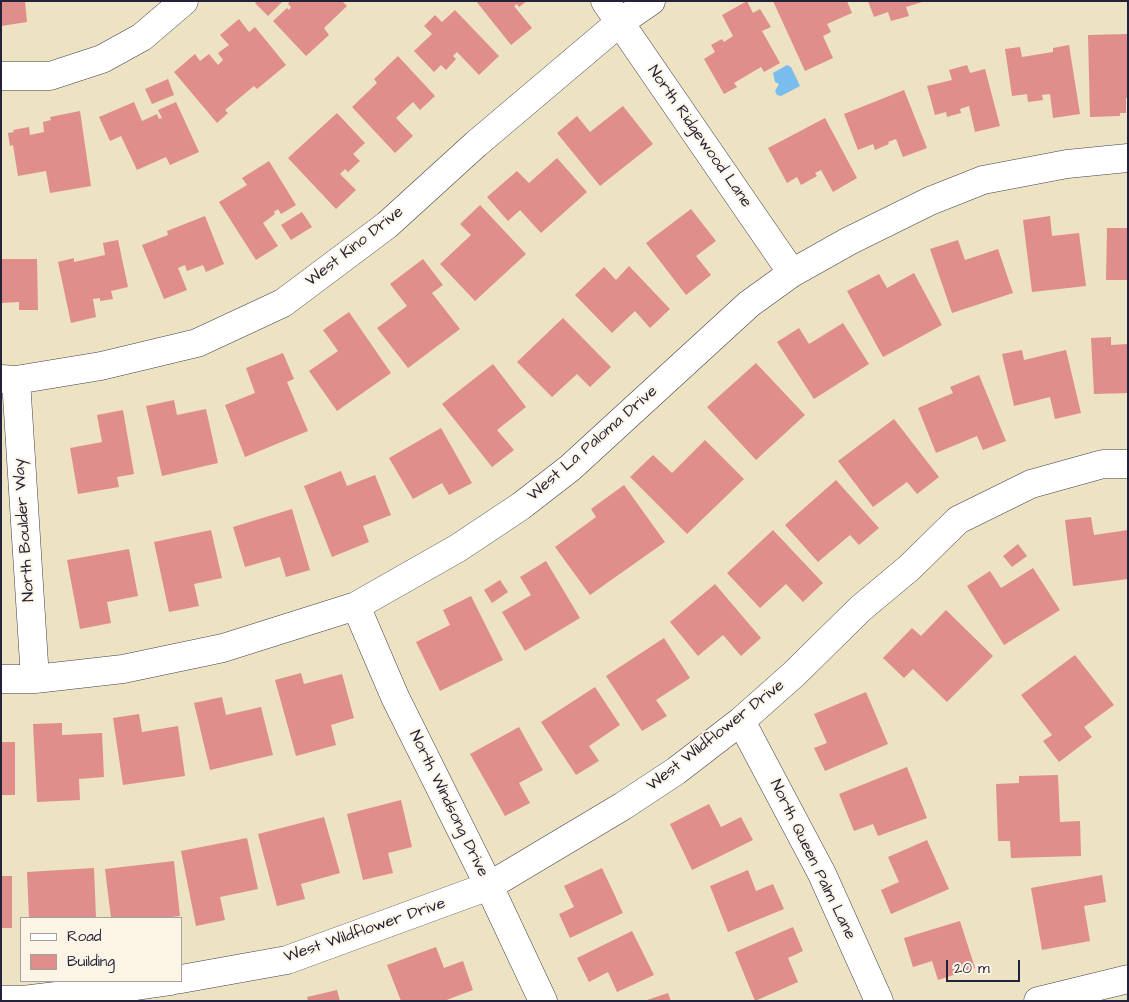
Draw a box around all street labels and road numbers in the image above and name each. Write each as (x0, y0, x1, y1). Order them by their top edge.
street label: North Ridgewood Lane (643, 62, 755, 212)
street label: West Kino Drive (302, 203, 408, 291)
street label: West La Paloma Drive (524, 382, 662, 506)
street label: North Boulder Way (10, 458, 40, 602)
street label: West Wildflower Drive (643, 676, 789, 796)
street label: North Windsong Drive (404, 728, 492, 880)
street label: North Queen Palm Lane (765, 777, 859, 943)
street label: West Wildflower Drive (282, 894, 448, 968)

